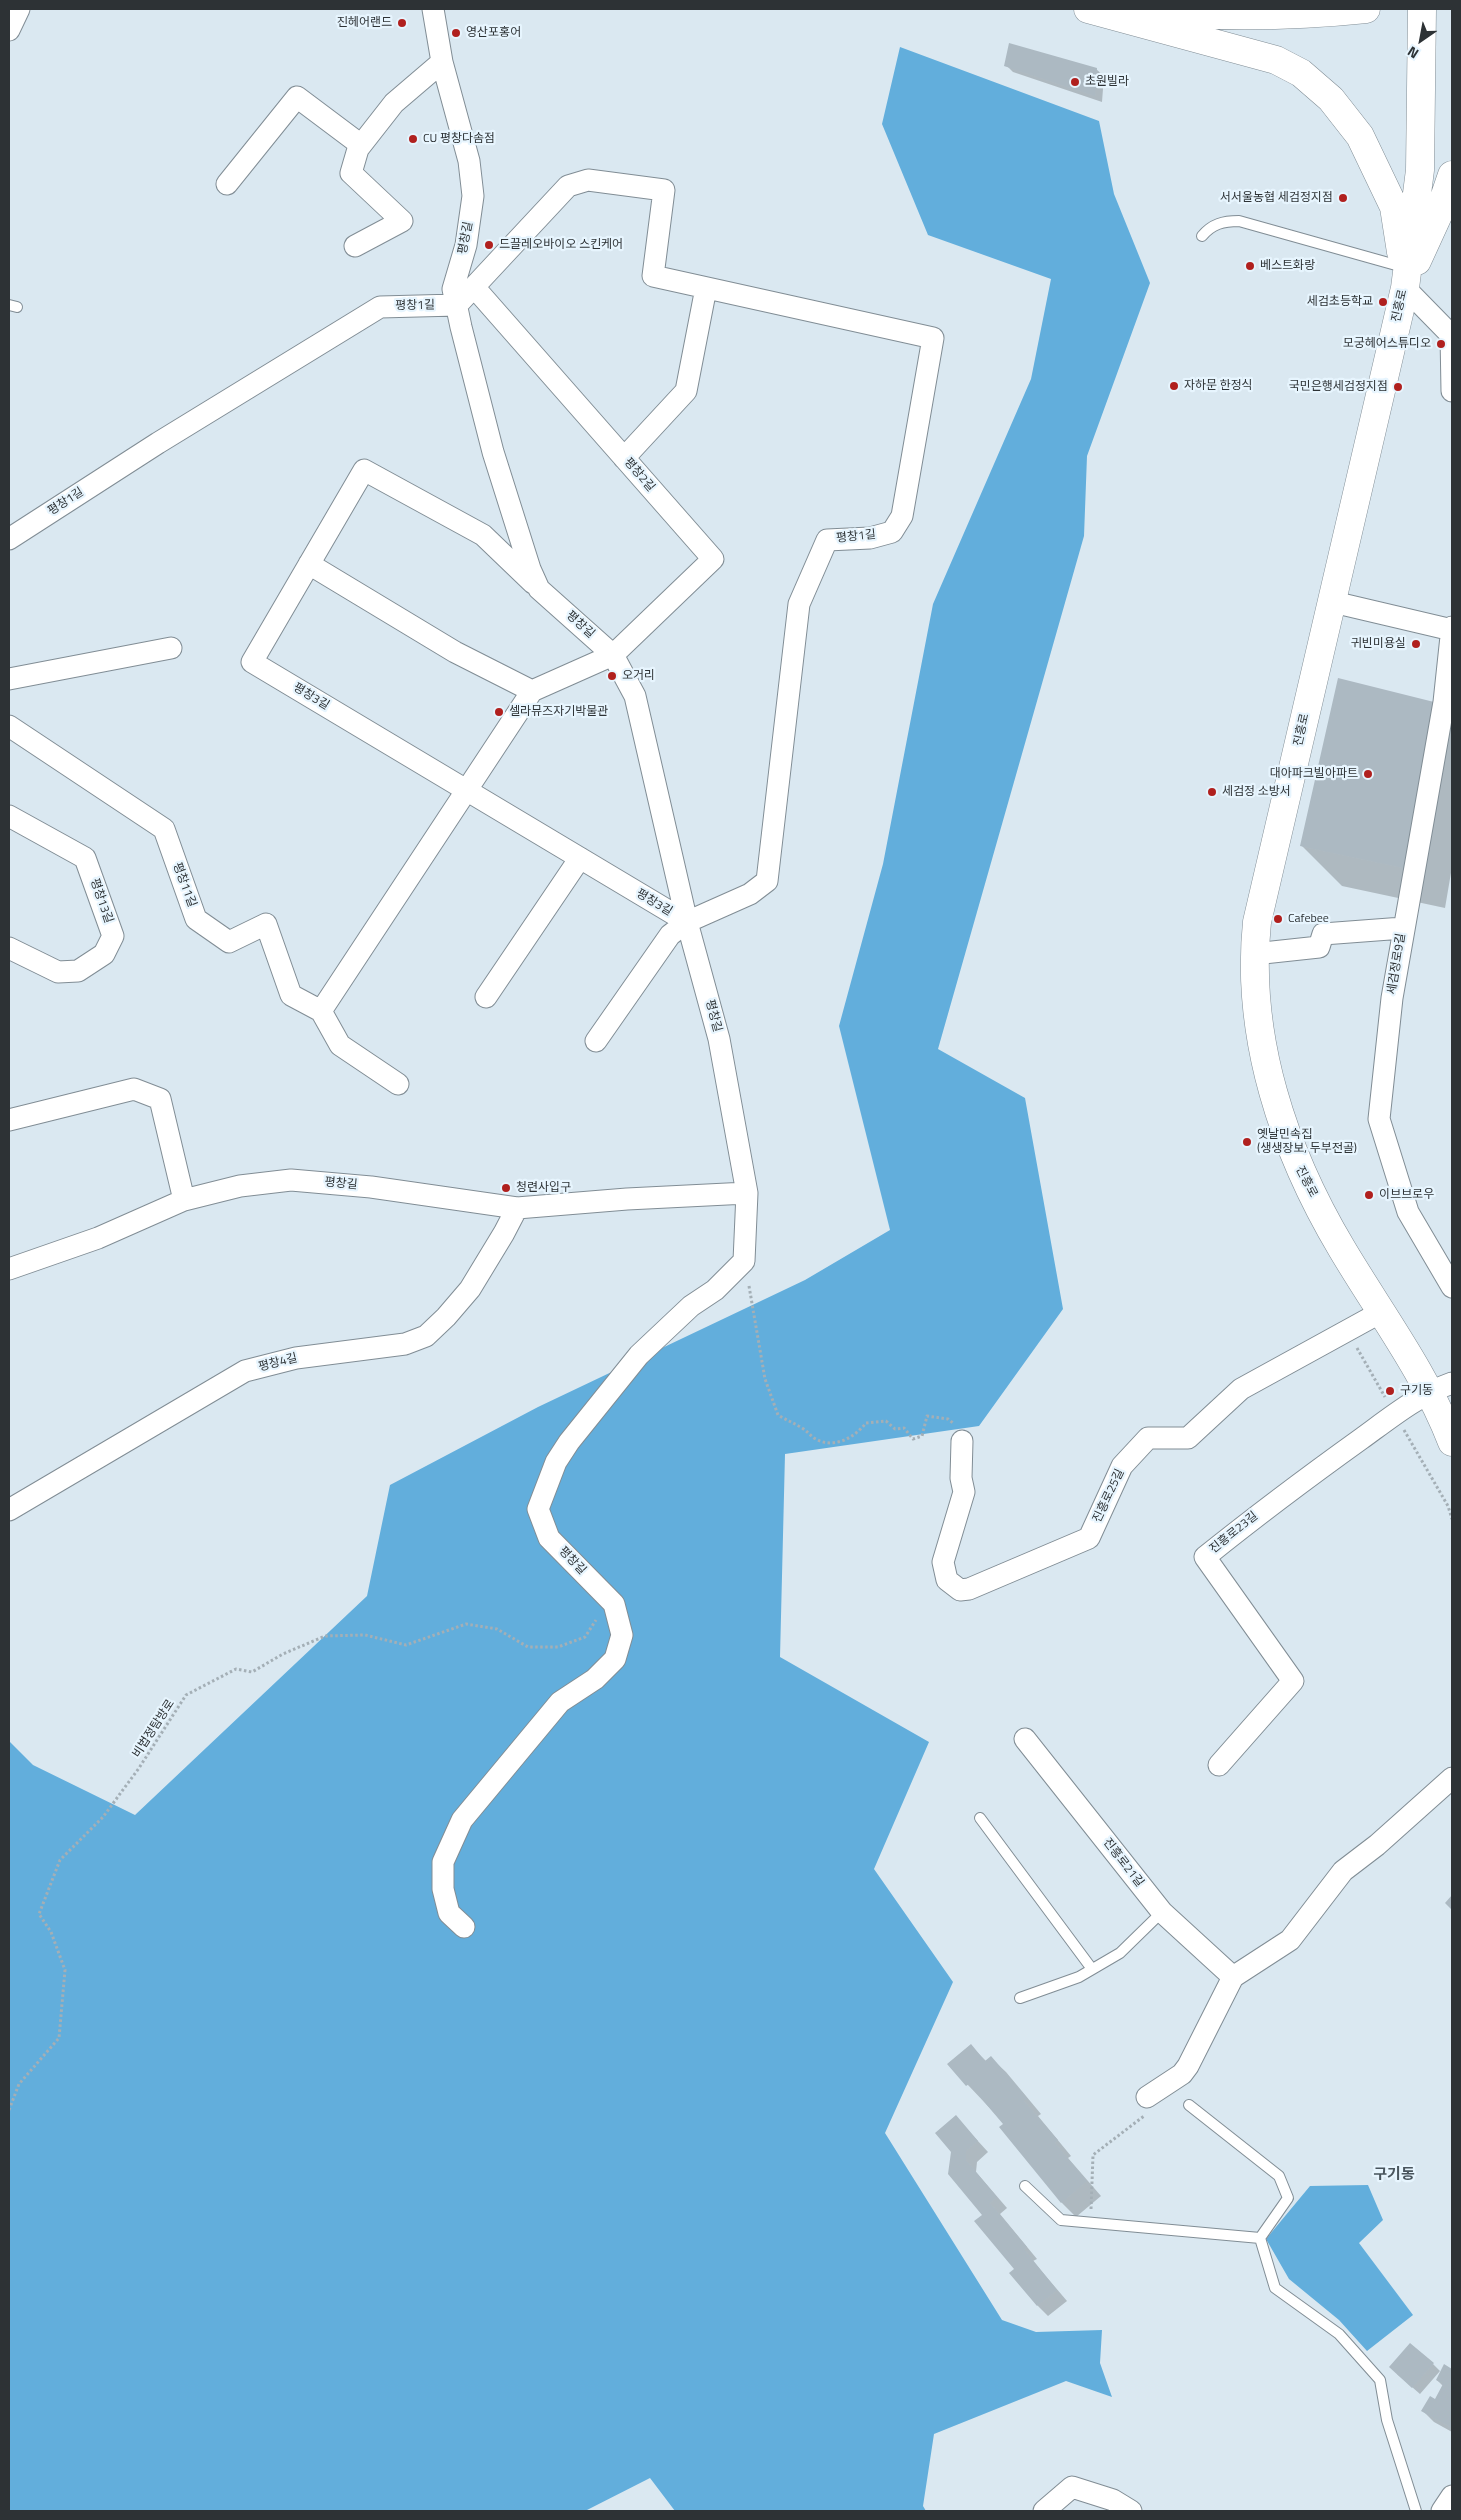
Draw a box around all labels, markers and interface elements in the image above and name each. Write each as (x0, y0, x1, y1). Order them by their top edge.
north arrow (1396, 15, 1446, 65)
place label: 진헤어랜드 (337, 16, 392, 30)
marker: 진헤어랜드 (396, 17, 408, 29)
place label: 영산포홍어 (466, 26, 521, 40)
marker: 영산포홍어 (450, 27, 462, 39)
text: N (1403, 42, 1422, 64)
place label: 초원빌라 (1085, 75, 1129, 89)
marker: 초원빌라 (1069, 76, 1081, 88)
place label: CU 평창다솜점 (423, 132, 495, 146)
marker: CU 평창다솜점 (407, 133, 419, 145)
place label: 서서울농협 세검정지점 (1220, 191, 1333, 205)
marker: 서서울농협 세검정지점 (1337, 192, 1349, 204)
street label: 평창길 (456, 220, 476, 256)
place label: 드끌레오바이오 스킨케어 (499, 238, 623, 252)
marker: 드끌레오바이오 스킨케어 (483, 239, 495, 251)
place label: 베스트화랑 (1260, 259, 1315, 273)
marker: 베스트화랑 (1244, 260, 1256, 272)
street label: 진흥로 (1389, 288, 1411, 324)
place label: 세검초등학교 (1307, 295, 1373, 309)
marker: 세검초등학교 (1377, 296, 1389, 308)
street label: 평창1길 (395, 298, 435, 314)
place label: 모궁헤어스튜디오 (1343, 337, 1431, 351)
marker: 모궁헤어스튜디오 (1435, 338, 1447, 350)
place label: 자하문 한정식 (1184, 379, 1253, 393)
marker: 자하문 한정식 (1168, 380, 1180, 392)
place label: 국민은행세검정지점 (1289, 380, 1388, 394)
marker: 국민은행세검정지점 (1392, 381, 1404, 393)
street label: 평창2길 (620, 455, 658, 495)
street label: 평창1길 (45, 485, 87, 519)
street label: 평창1길 (835, 528, 877, 546)
street label: 평창길 (563, 609, 597, 641)
place label: 귀빈미용실 (1351, 637, 1406, 651)
marker: 귀빈미용실 (1410, 638, 1422, 650)
place label: 오거리 (622, 669, 655, 683)
marker: 오거리 (606, 670, 618, 682)
street label: 평창3길 (290, 681, 332, 713)
place label: 셀라뮤즈자기박물관 (509, 705, 608, 719)
marker: 셀라뮤즈자기박물관 (493, 706, 505, 718)
street label: 진흥로 (1291, 712, 1313, 748)
place label: 대아파크빌아파트 (1270, 767, 1358, 781)
marker: 대아파크빌아파트 (1362, 768, 1374, 780)
place label: 세검정 소방서 (1222, 785, 1291, 799)
marker: 세검정 소방서 (1206, 786, 1218, 798)
street label: 평창11길 (169, 861, 199, 909)
street label: 평창13길 (87, 877, 115, 925)
street label: 평창3길 (633, 887, 675, 919)
place label: Cafebee (1288, 912, 1329, 926)
marker: Cafebee (1272, 913, 1284, 925)
street label: 세검정로9길 (1385, 932, 1409, 996)
street label: 평창길 (702, 998, 724, 1034)
place label: 옛날민속집 (생생장보, 두부전골) (1257, 1128, 1357, 1156)
marker: 옛날민속집 (생생장보, 두부전골) (1241, 1136, 1253, 1148)
street label: 진흥로 (1292, 1164, 1320, 1200)
street label: 평창길 (324, 1175, 358, 1193)
place label: 청련사입구 (516, 1181, 571, 1195)
marker: 청련사입구 (500, 1182, 512, 1194)
place label: 이브브로우 (1379, 1188, 1434, 1202)
marker: 이브브로우 (1363, 1189, 1375, 1201)
street label: 평창4길 (257, 1351, 299, 1375)
place label: 구기동 (1400, 1384, 1433, 1398)
marker: 구기동 (1384, 1385, 1396, 1397)
street label: 진흥로25길 (1090, 1467, 1128, 1525)
street label: 진흥로23길 (1207, 1509, 1261, 1557)
street label: 평창길 (555, 1544, 589, 1578)
street label: 비법정탐방로 (130, 1697, 178, 1761)
street label: 진흥로21길 (1100, 1836, 1146, 1890)
district label: 구기동 (1373, 2166, 1415, 2184)

